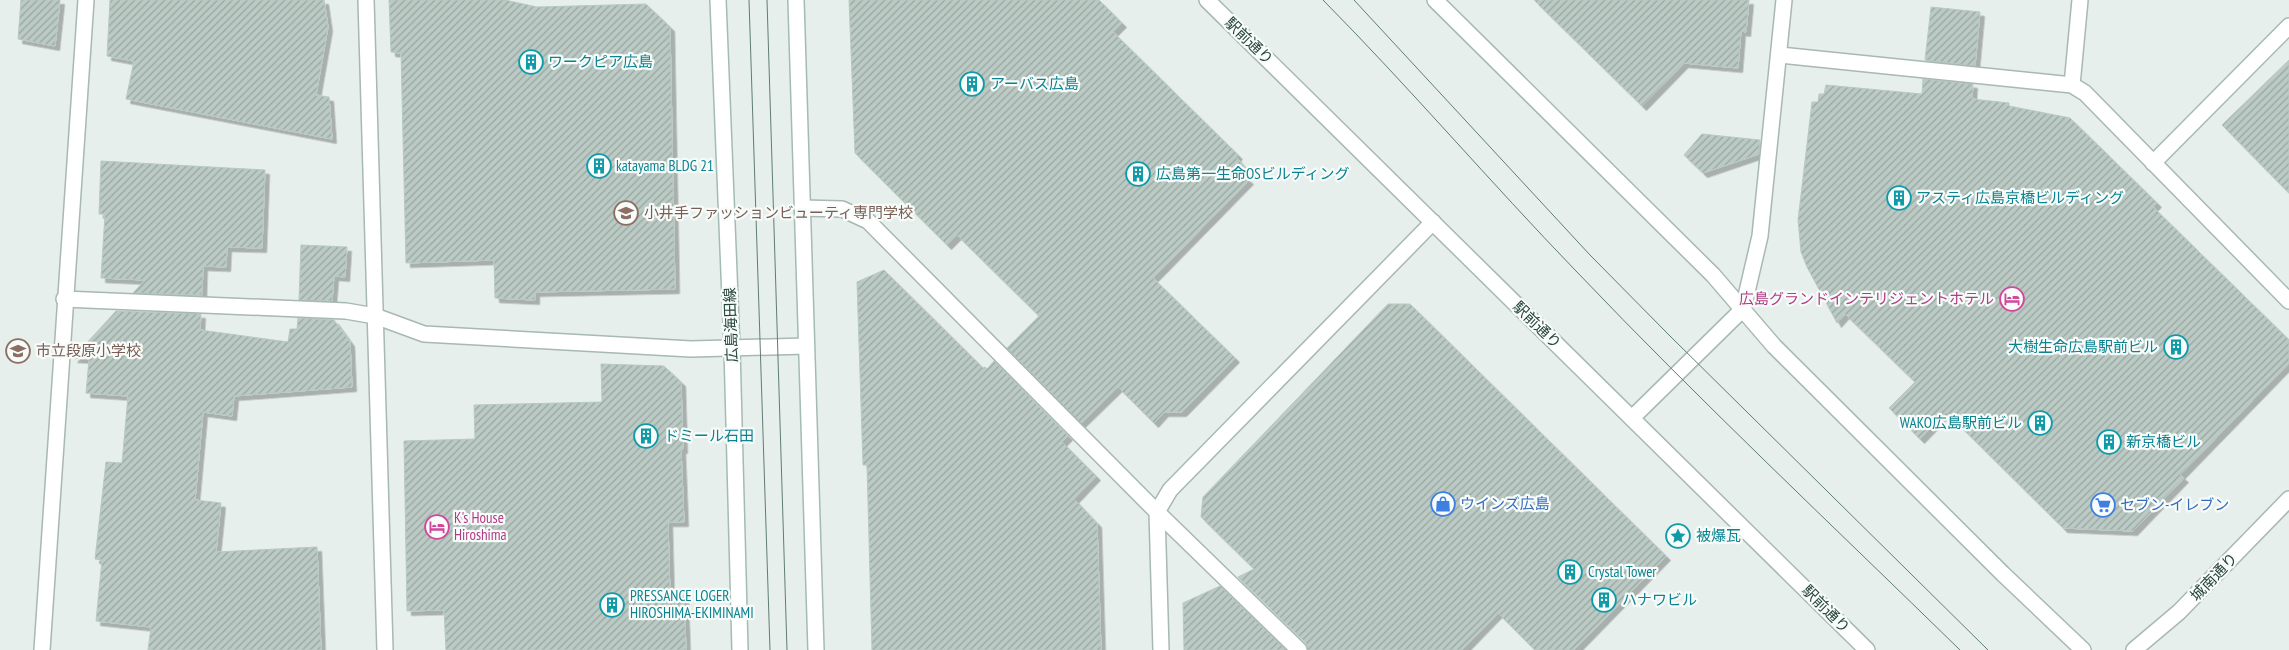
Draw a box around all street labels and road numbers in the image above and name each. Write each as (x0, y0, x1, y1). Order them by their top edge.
street label: 駅前通り (1221, 13, 1278, 68)
street label: 広島海田線 (720, 287, 741, 363)
street label: 駅前通り (1509, 297, 1566, 352)
street label: 城南通り (2186, 548, 2241, 605)
street label: 駅前通り (1798, 581, 1854, 637)

